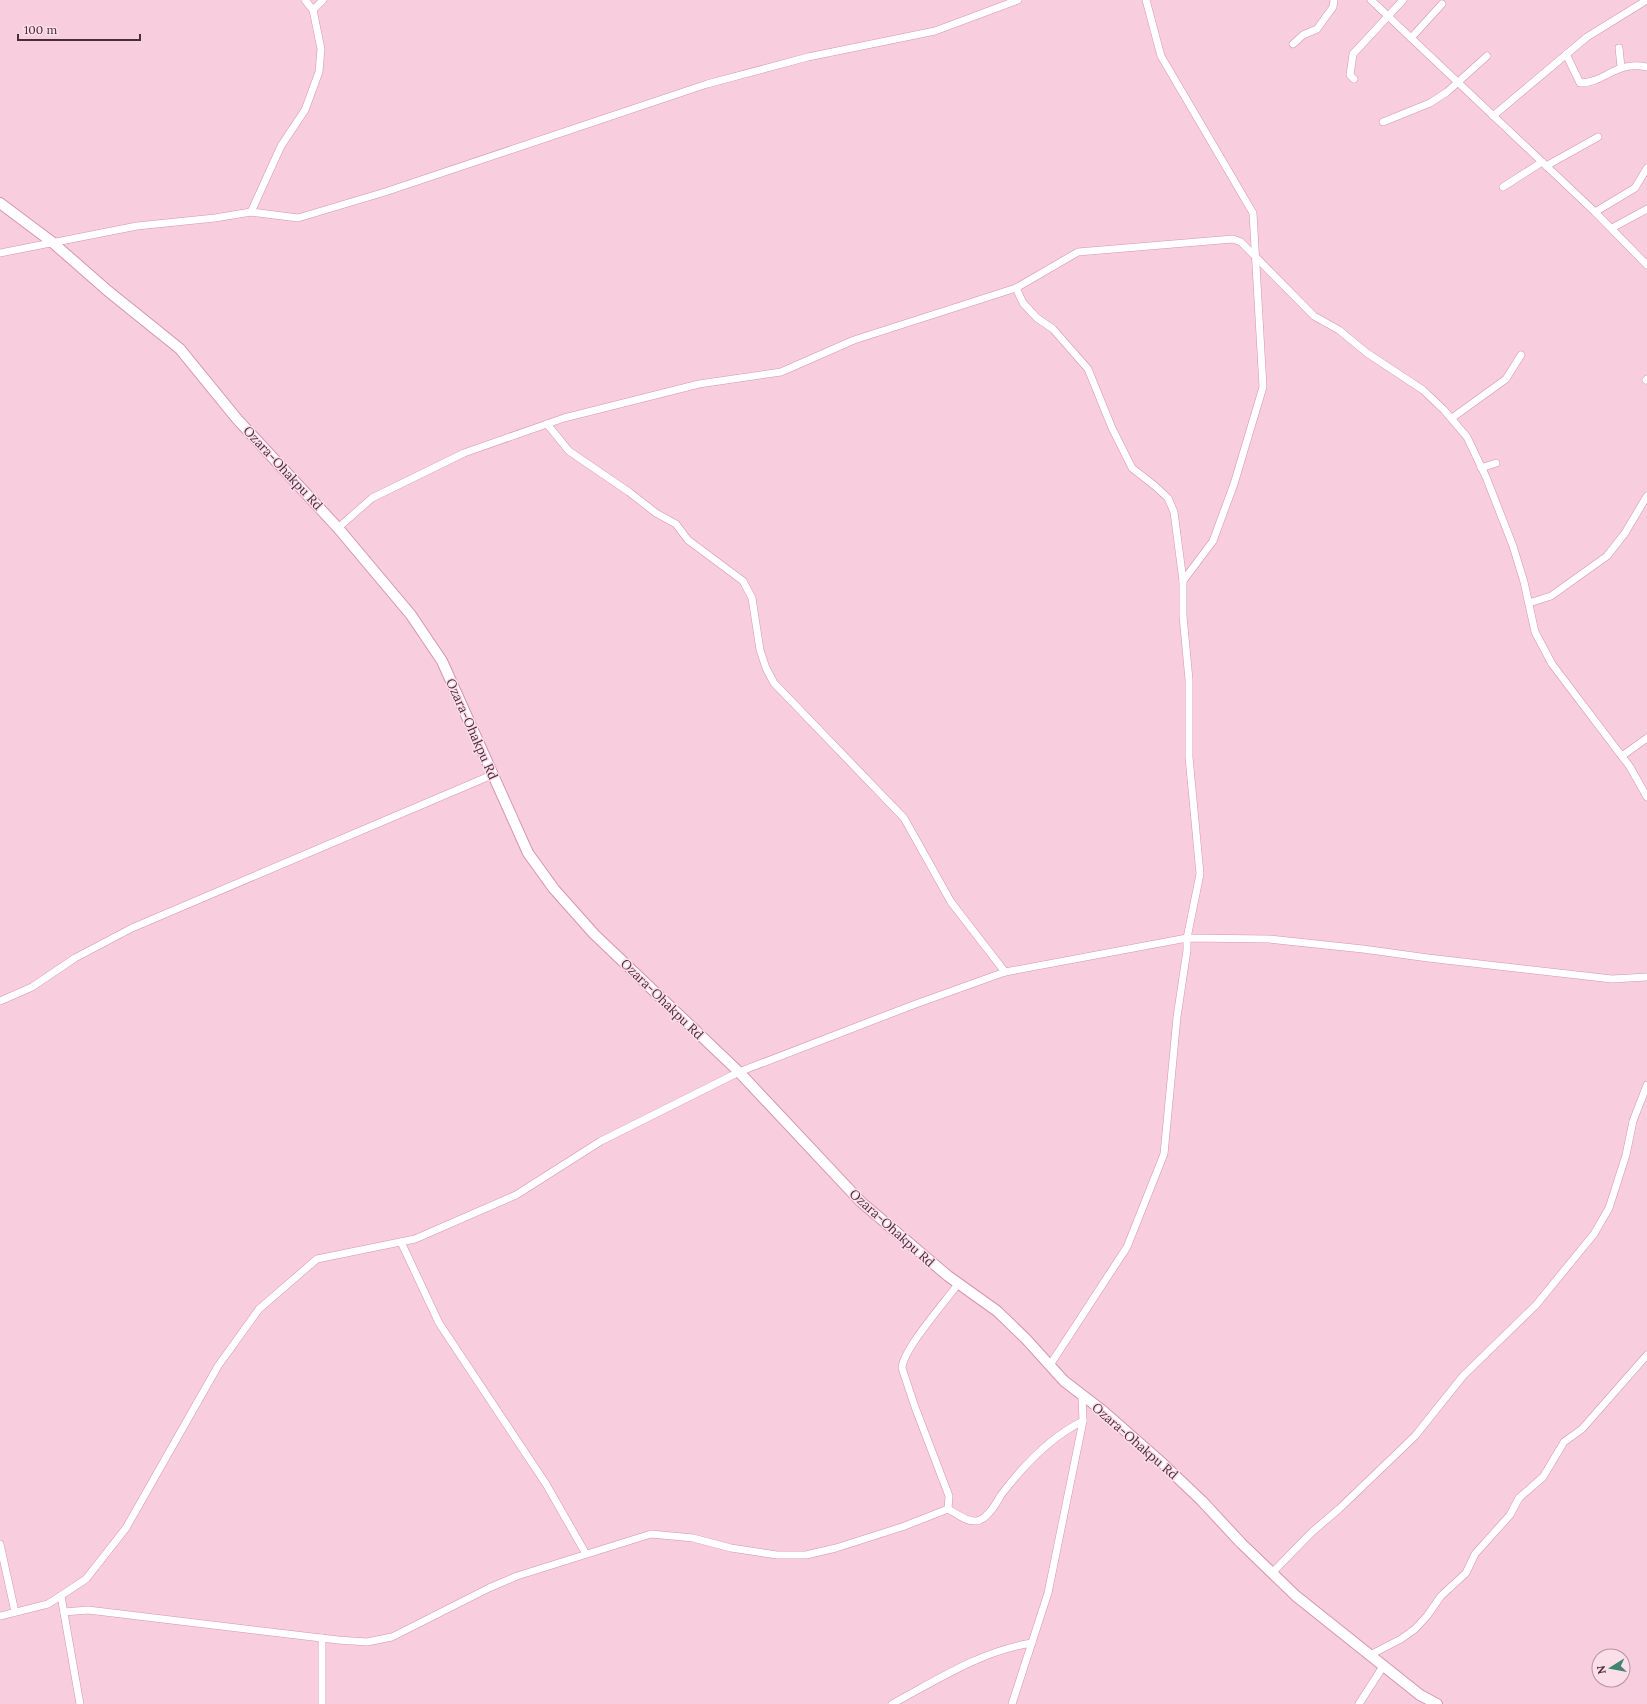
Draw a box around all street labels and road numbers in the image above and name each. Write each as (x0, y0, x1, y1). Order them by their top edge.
street label: Ozara-Ohakpu Rd (240, 422, 326, 514)
street label: Ozara-Ohakpu Rd (442, 676, 502, 782)
street label: Ozara-Ohakpu Rd (617, 955, 707, 1043)
street label: Ozara-Ohakpu Rd (846, 1185, 938, 1271)
street label: Ozara-Ohakpu Rd (1088, 1399, 1182, 1483)

